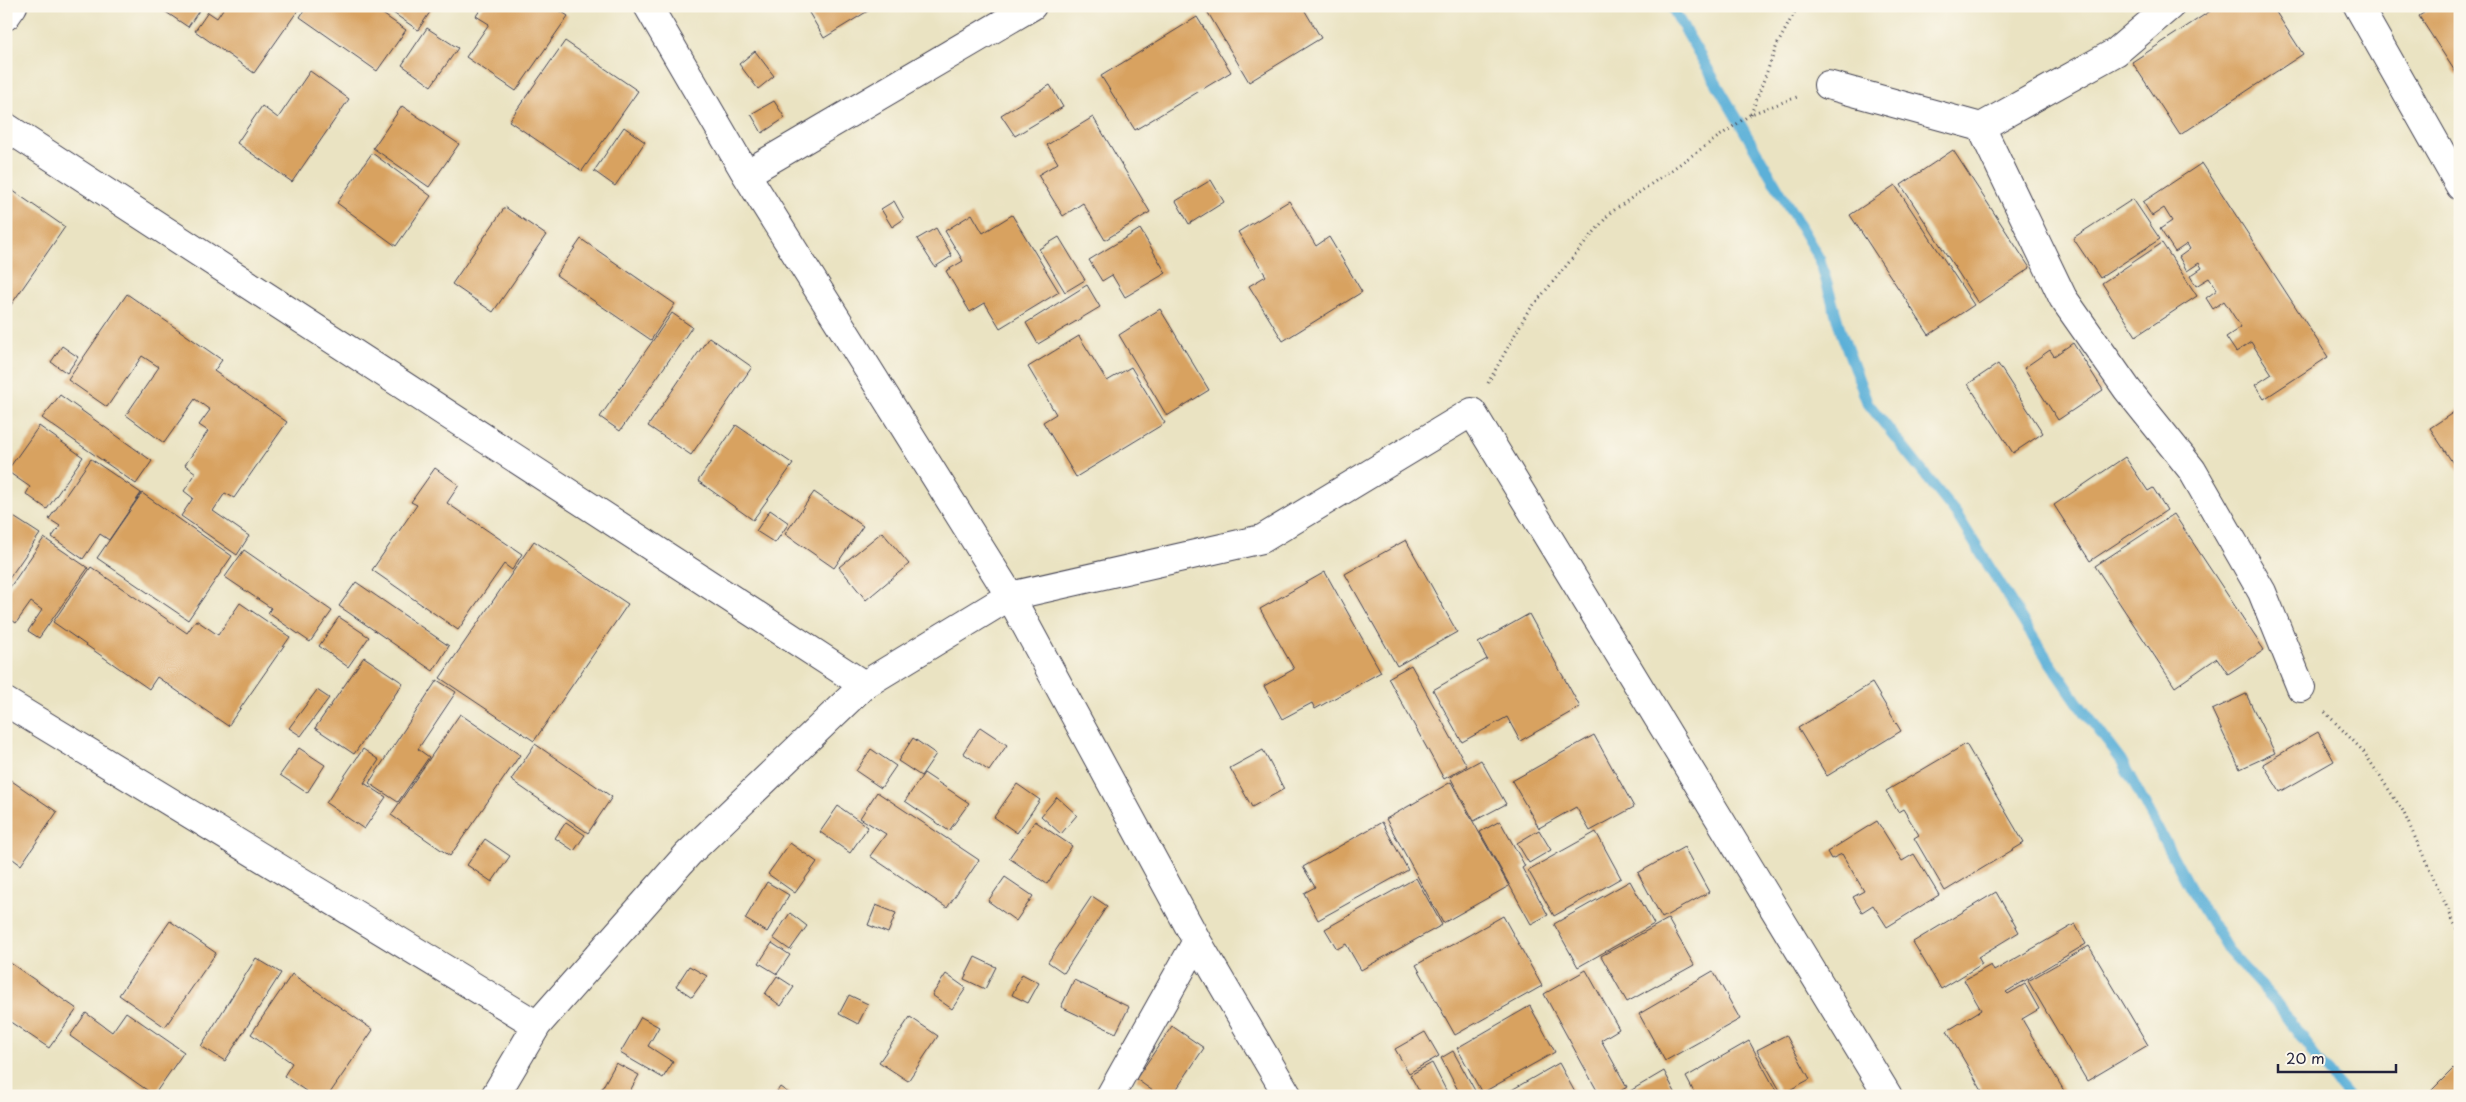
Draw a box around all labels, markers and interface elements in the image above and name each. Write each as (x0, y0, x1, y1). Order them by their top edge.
scale bar (2278, 1042, 2396, 1074)
text: 20 m (2286, 1046, 2325, 1069)

